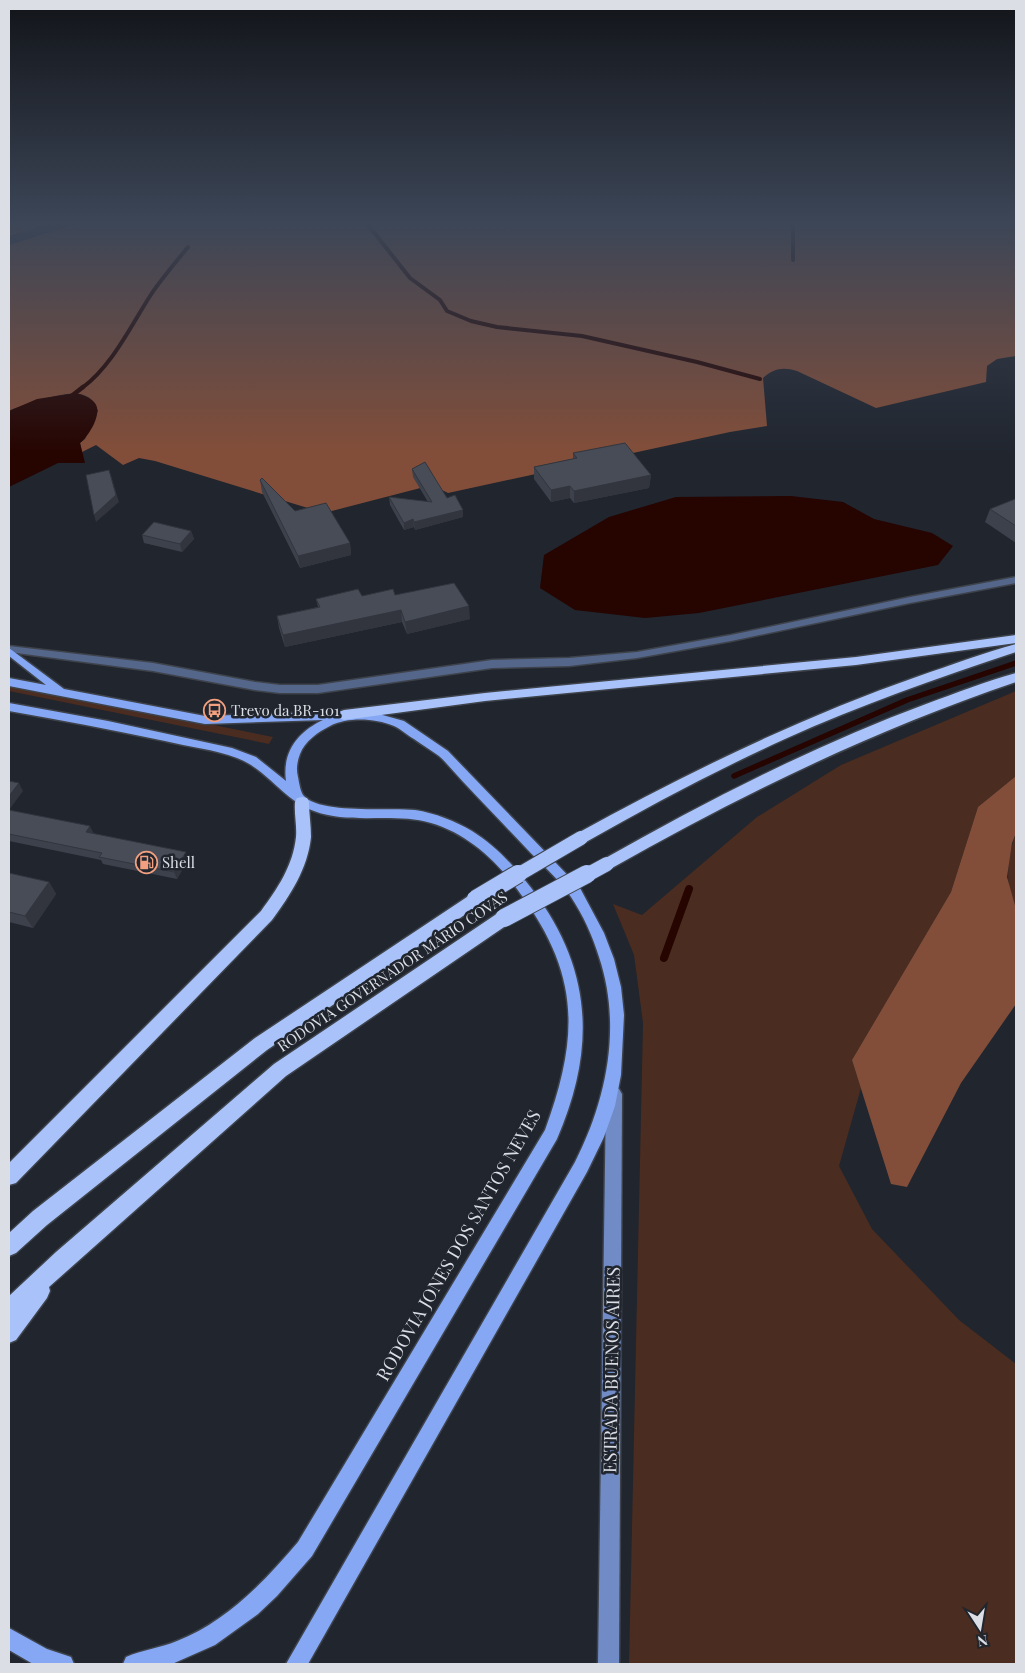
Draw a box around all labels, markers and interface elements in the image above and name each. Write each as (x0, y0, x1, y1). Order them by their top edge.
bus stop icon: Trevo da BR-101 (203, 698, 227, 722)
place label: Trevo da BR-101 (231, 700, 340, 720)
fuel station icon: Shell (134, 850, 158, 874)
place label: Shell (162, 852, 195, 872)
street label: RODOVIA GOVERNADOR MÁRIO COVAS (273, 886, 511, 1056)
street label: RODOVIA JONES DOS SANTOS NEVES (370, 1105, 546, 1385)
street label: ESTRADA BUENOS AIRES (597, 1267, 625, 1473)
north arrow (955, 1603, 1005, 1653)
text: N (976, 1631, 990, 1652)

